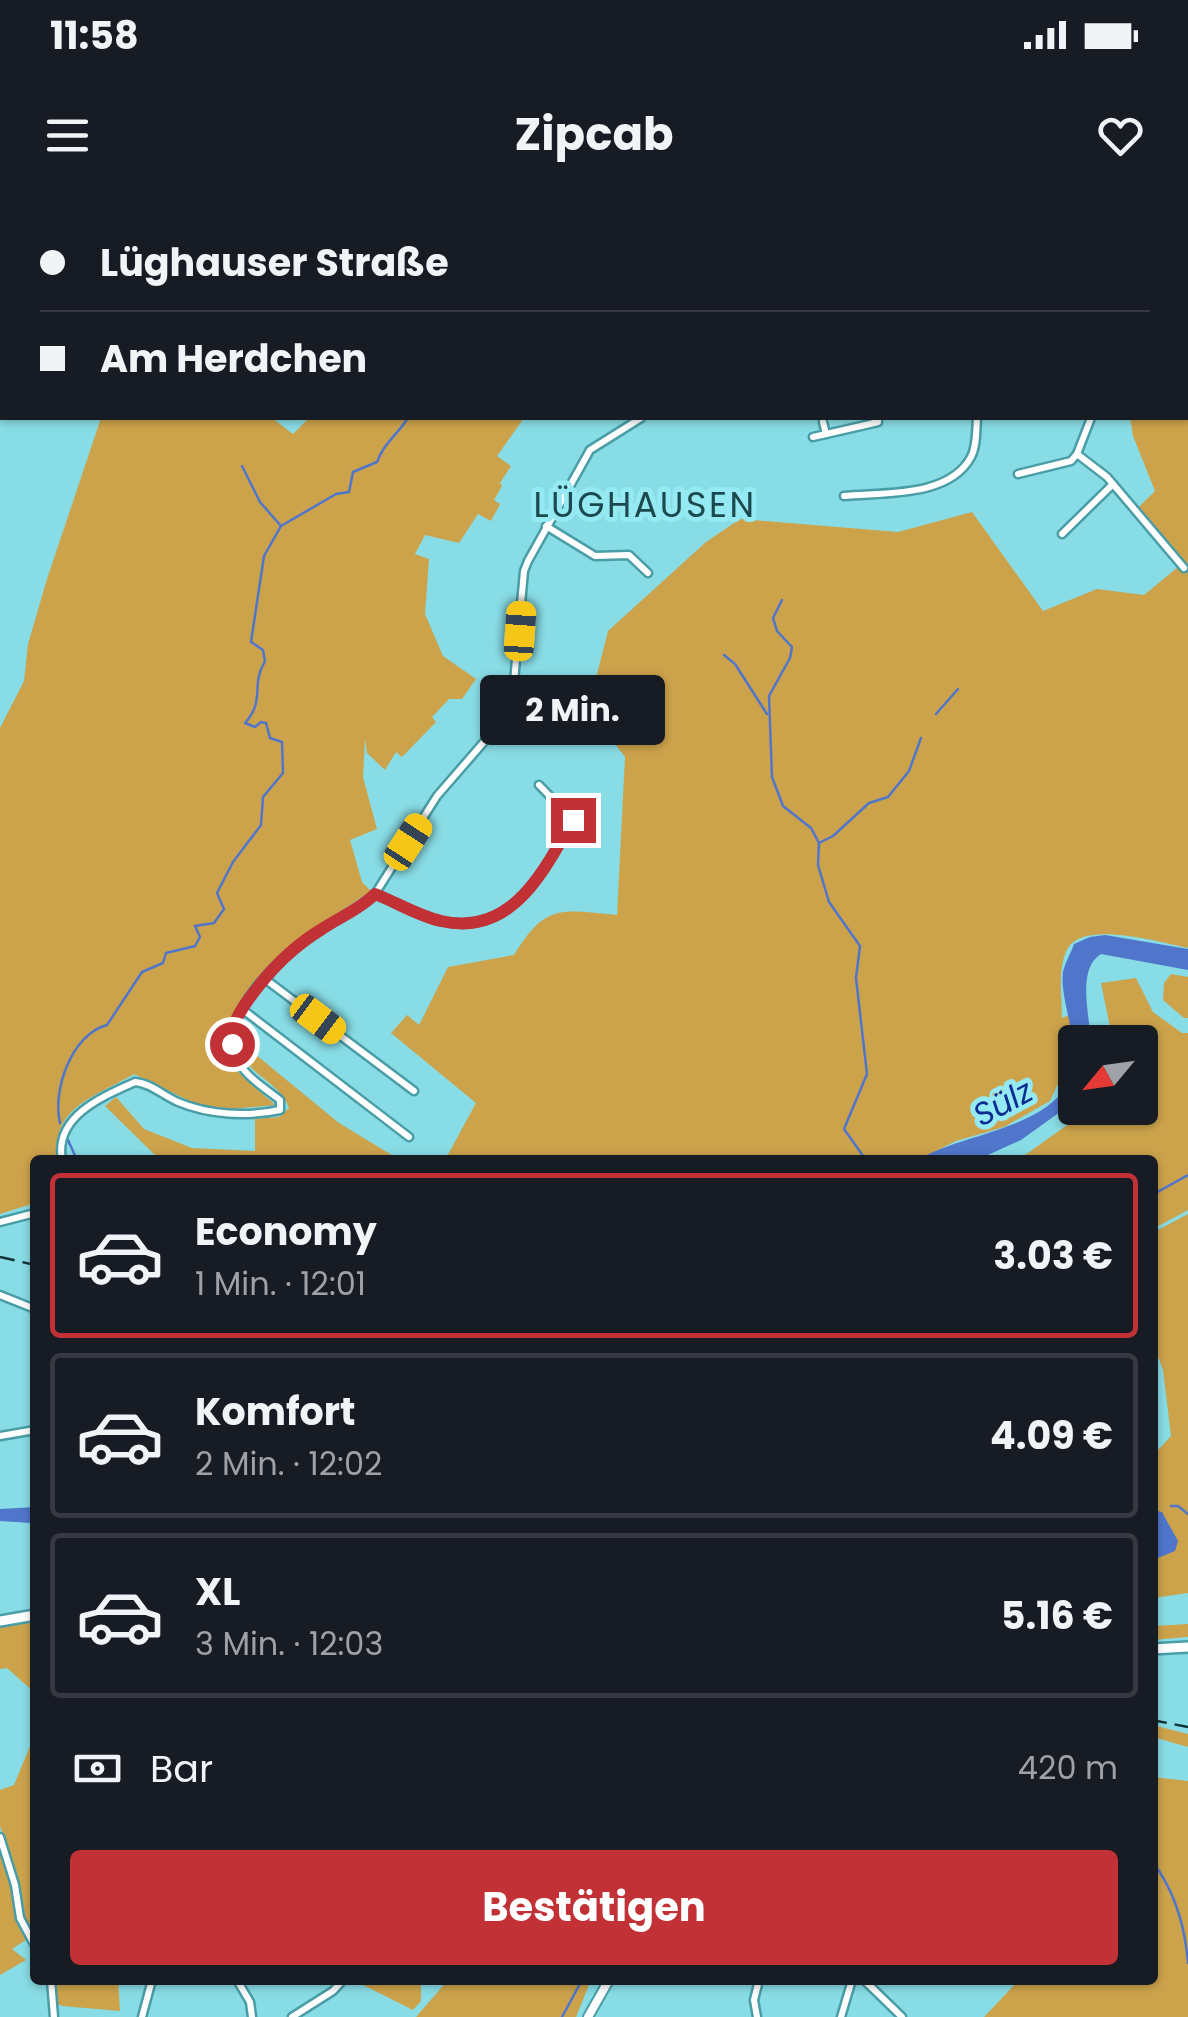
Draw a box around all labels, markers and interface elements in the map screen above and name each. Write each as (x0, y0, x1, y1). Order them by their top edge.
text: 11:58 (50, 9, 139, 62)
text: Zipcab (515, 103, 674, 166)
icon: menu (40, 108, 95, 163)
icon: heart (1093, 108, 1148, 163)
text: Lüghauser Straße (100, 236, 449, 289)
text: Am Herdchen (100, 332, 367, 385)
district label: LÜGHAUSEN (533, 480, 757, 529)
car (503, 600, 537, 662)
callout: 2 Min. (480, 675, 666, 745)
text: 2 Min. (525, 687, 620, 732)
route end (551, 798, 596, 843)
car (379, 809, 437, 875)
car (285, 989, 351, 1049)
route start (210, 1022, 255, 1067)
north arrow (1058, 1025, 1158, 1125)
map controls (1058, 1025, 1158, 1125)
water label: Sülz (965, 1068, 1041, 1137)
text: Economy (195, 1205, 377, 1258)
icon: car (75, 1211, 165, 1301)
text: 3.03 € (993, 1229, 1113, 1282)
text: 1 Min. · 12:01 (195, 1261, 366, 1306)
text: Komfort (195, 1385, 356, 1438)
icon: car (75, 1391, 165, 1481)
text: 4.09 € (990, 1409, 1113, 1462)
text: 2 Min. · 12:02 (195, 1441, 382, 1486)
text: XL (195, 1565, 240, 1618)
icon: car (75, 1571, 165, 1661)
text: 5.16 € (1001, 1589, 1113, 1642)
text: 3 Min. · 12:03 (195, 1621, 383, 1666)
icon: cash (70, 1741, 125, 1796)
text: Bar (150, 1742, 213, 1795)
text: 420 m (1018, 1745, 1118, 1790)
button: Bestätigen (70, 1850, 1118, 1965)

